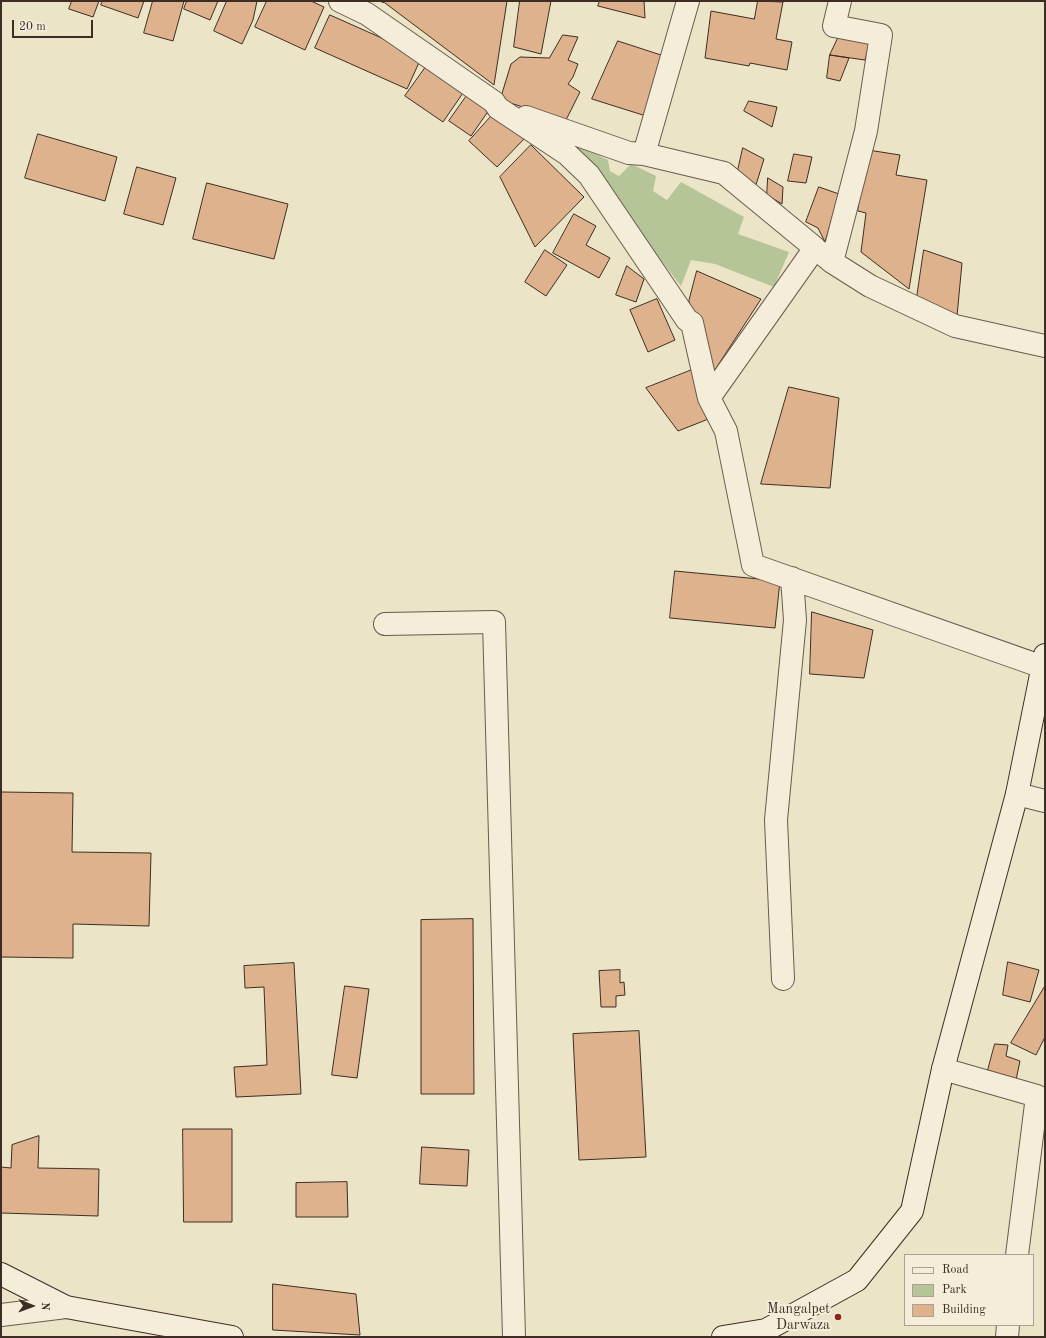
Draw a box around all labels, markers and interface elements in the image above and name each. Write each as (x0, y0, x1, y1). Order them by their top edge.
scale bar (14, 12, 95, 38)
text: 20 m (19, 21, 46, 33)
legend (904, 1254, 1034, 1326)
text: Road (942, 1264, 969, 1276)
text: Park (942, 1284, 967, 1296)
north arrow (12, 1286, 52, 1326)
place label: Mangalpet Darwaza (767, 1301, 830, 1334)
text: N (39, 1302, 50, 1311)
text: Building (942, 1304, 986, 1316)
marker: Mangalpet Darwaza (833, 1312, 843, 1322)

